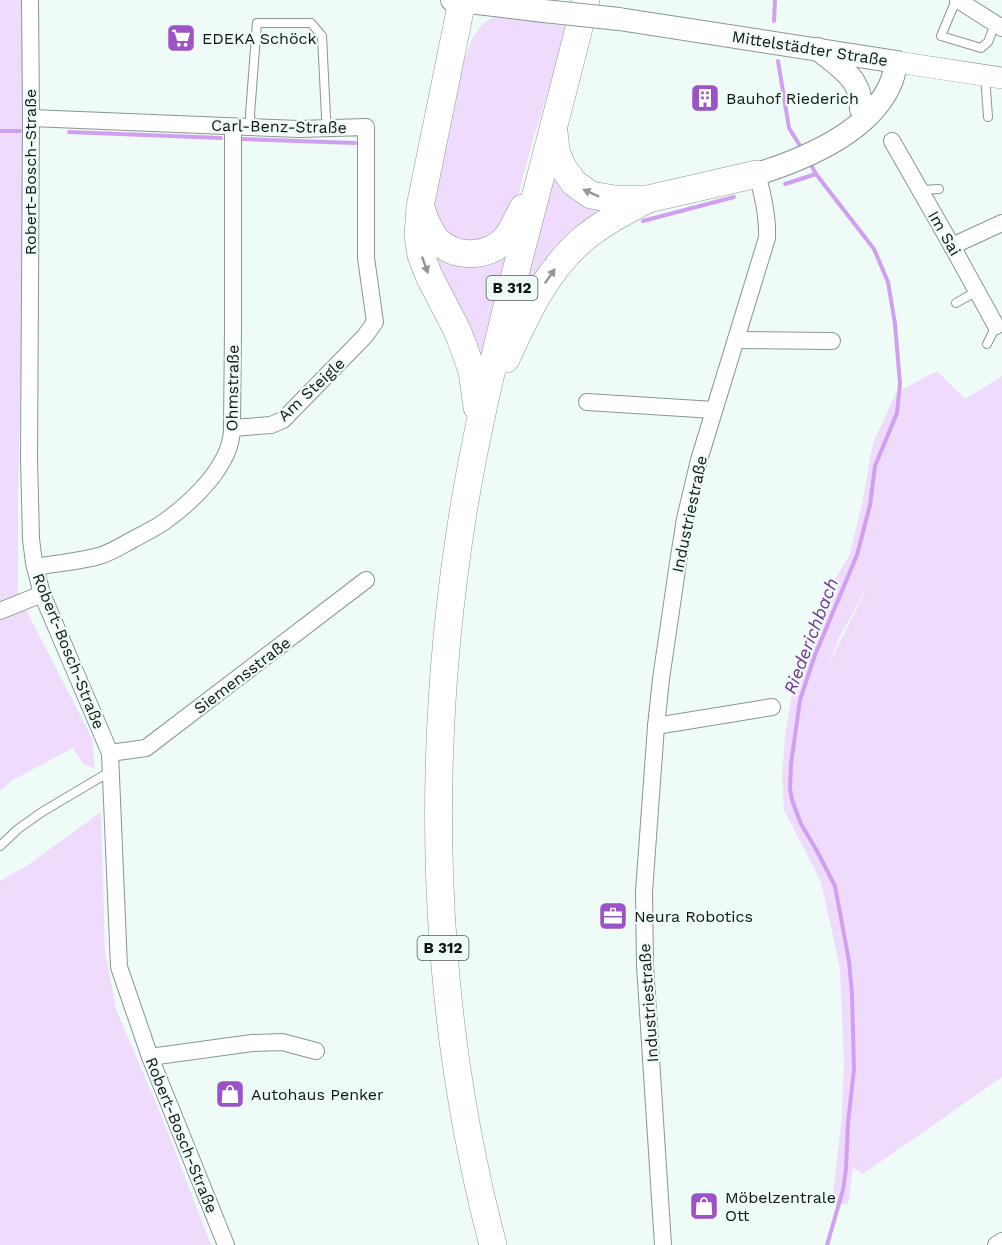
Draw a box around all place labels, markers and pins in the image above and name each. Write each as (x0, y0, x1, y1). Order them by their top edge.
supermarket icon: EDEKA Schöck (165, 22, 197, 54)
place label: EDEKA Schöck (202, 29, 317, 48)
building icon: Bauhof Riederich (689, 82, 721, 114)
place label: Bauhof Riederich (726, 89, 859, 108)
office icon: Neura Robotics (597, 900, 629, 932)
place label: Neura Robotics (634, 907, 753, 926)
shop icon: Autohaus Penker (214, 1078, 246, 1110)
place label: Autohaus Penker (251, 1085, 384, 1104)
place label: Möbelzentrale Ott (725, 1188, 836, 1225)
shop icon: Möbelzentrale Ott (688, 1190, 720, 1222)

